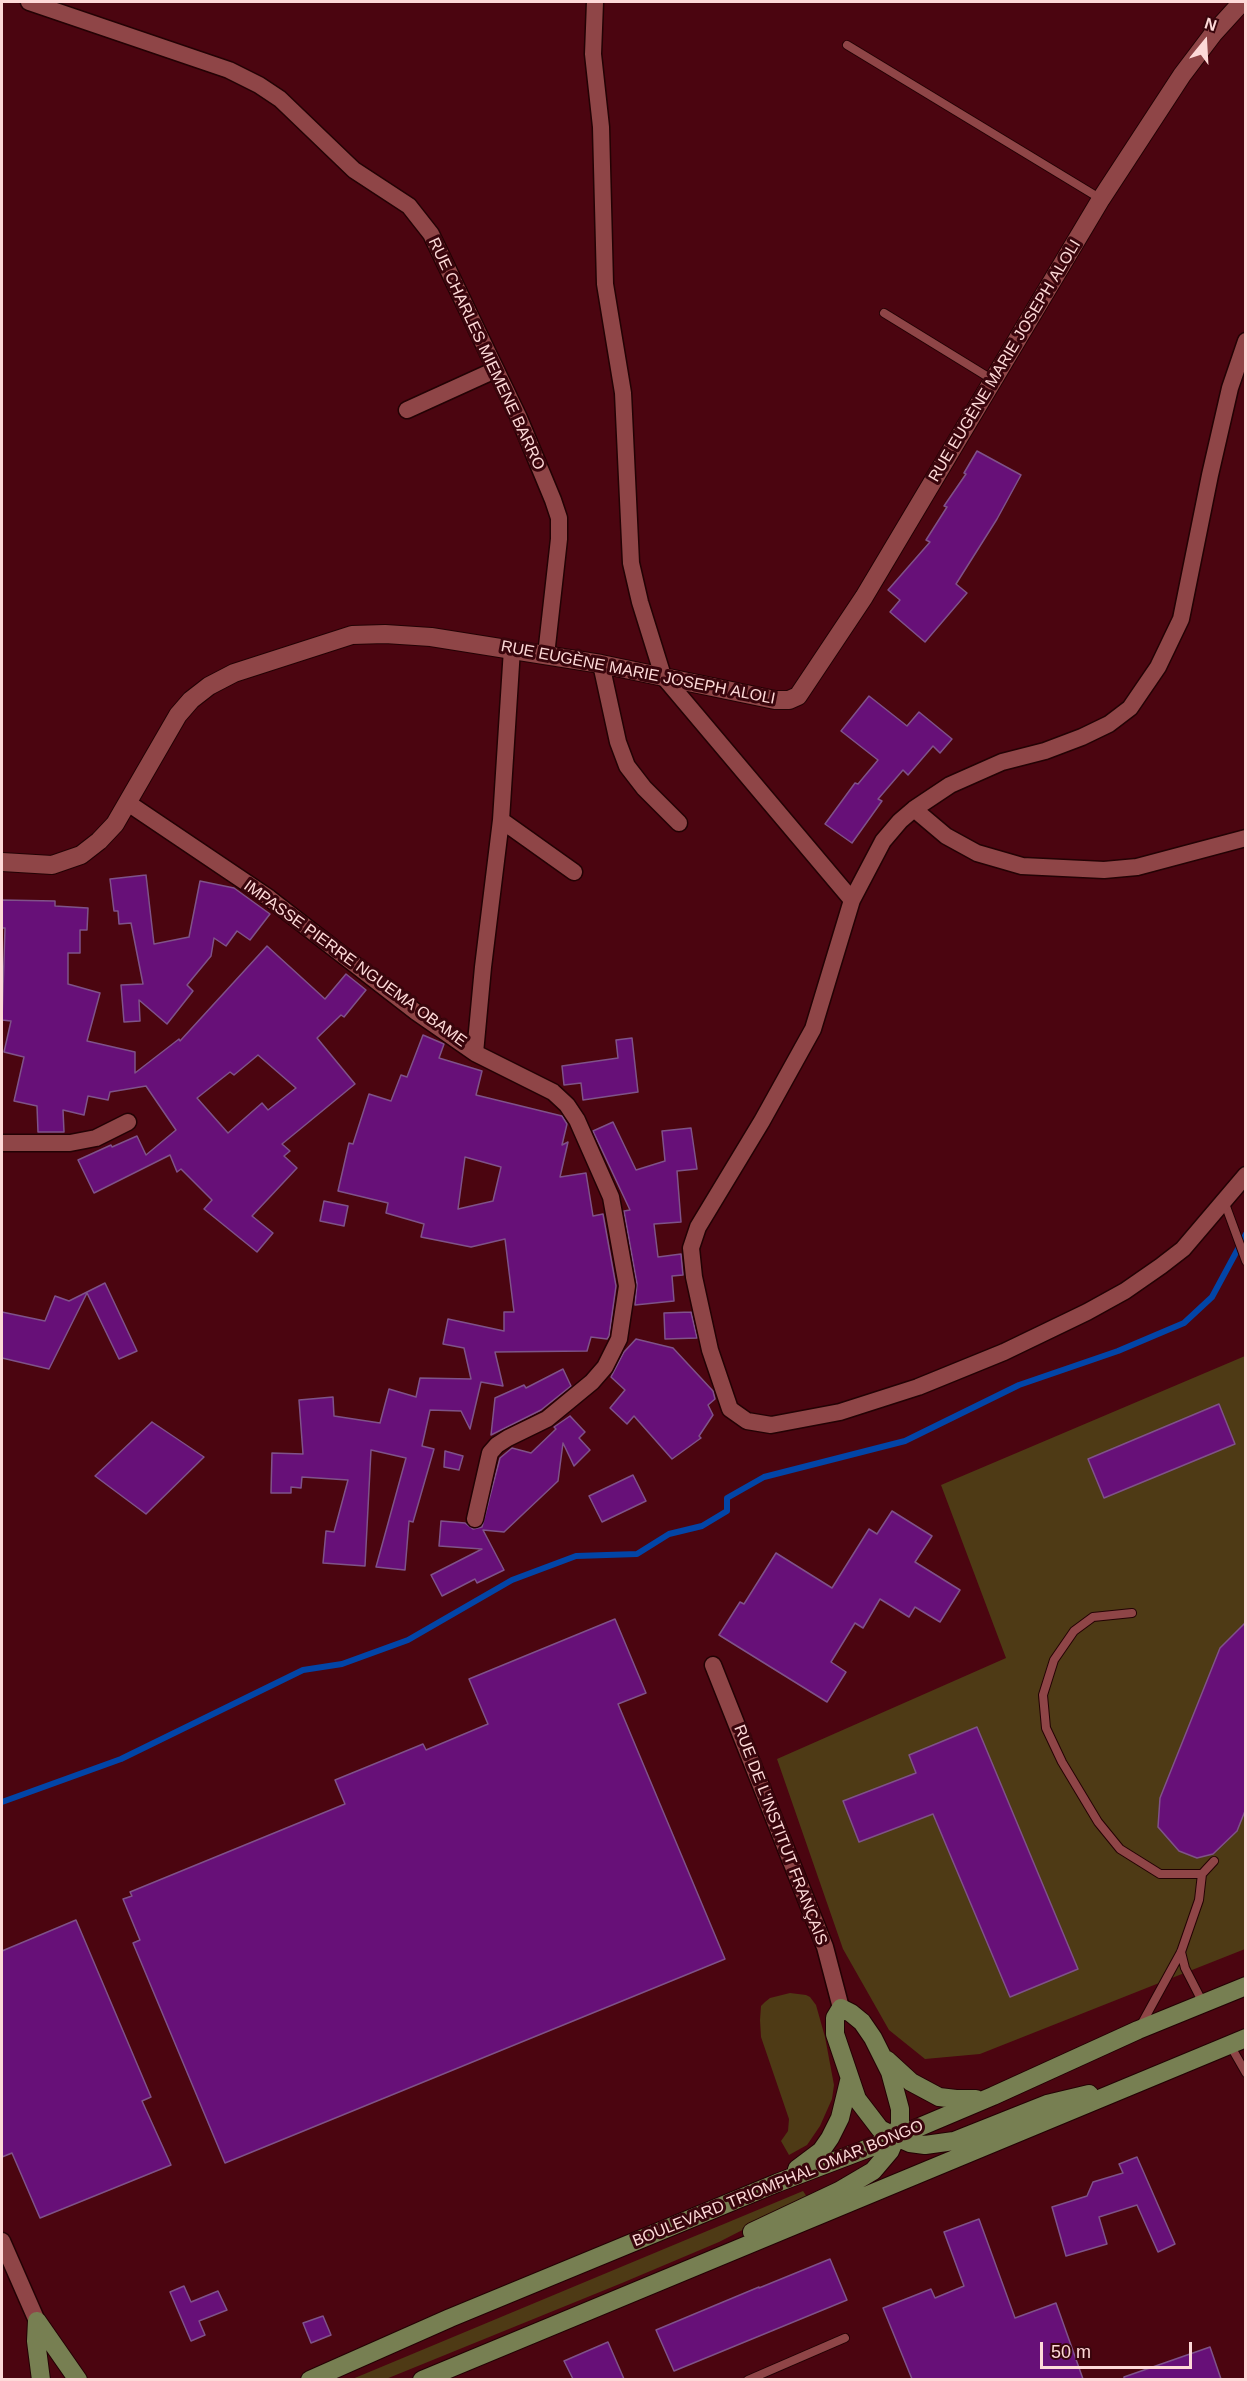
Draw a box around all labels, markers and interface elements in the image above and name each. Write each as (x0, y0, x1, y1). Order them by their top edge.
north arrow (1175, 12, 1235, 72)
text: N (1203, 15, 1219, 34)
street label: RUE CHARLES MIEMENE BARRO (424, 235, 548, 473)
street label: RUE EUGÈNE MARIE JOSEPH ALOLI (925, 236, 1085, 486)
street label: RUE EUGÈNE MARIE JOSEPH ALOLI (499, 637, 777, 709)
street label: IMPASSE PIERRE NGUEMA OBAME (240, 877, 470, 1051)
street label: RUE DE L'INSTITUT FRANÇAIS (729, 1722, 831, 1948)
street label: BOULEVARD TRIOMPHAL OMAR BONGO (630, 2117, 926, 2251)
scale bar (1043, 2330, 1194, 2368)
text: 50 m (1051, 2342, 1091, 2362)

